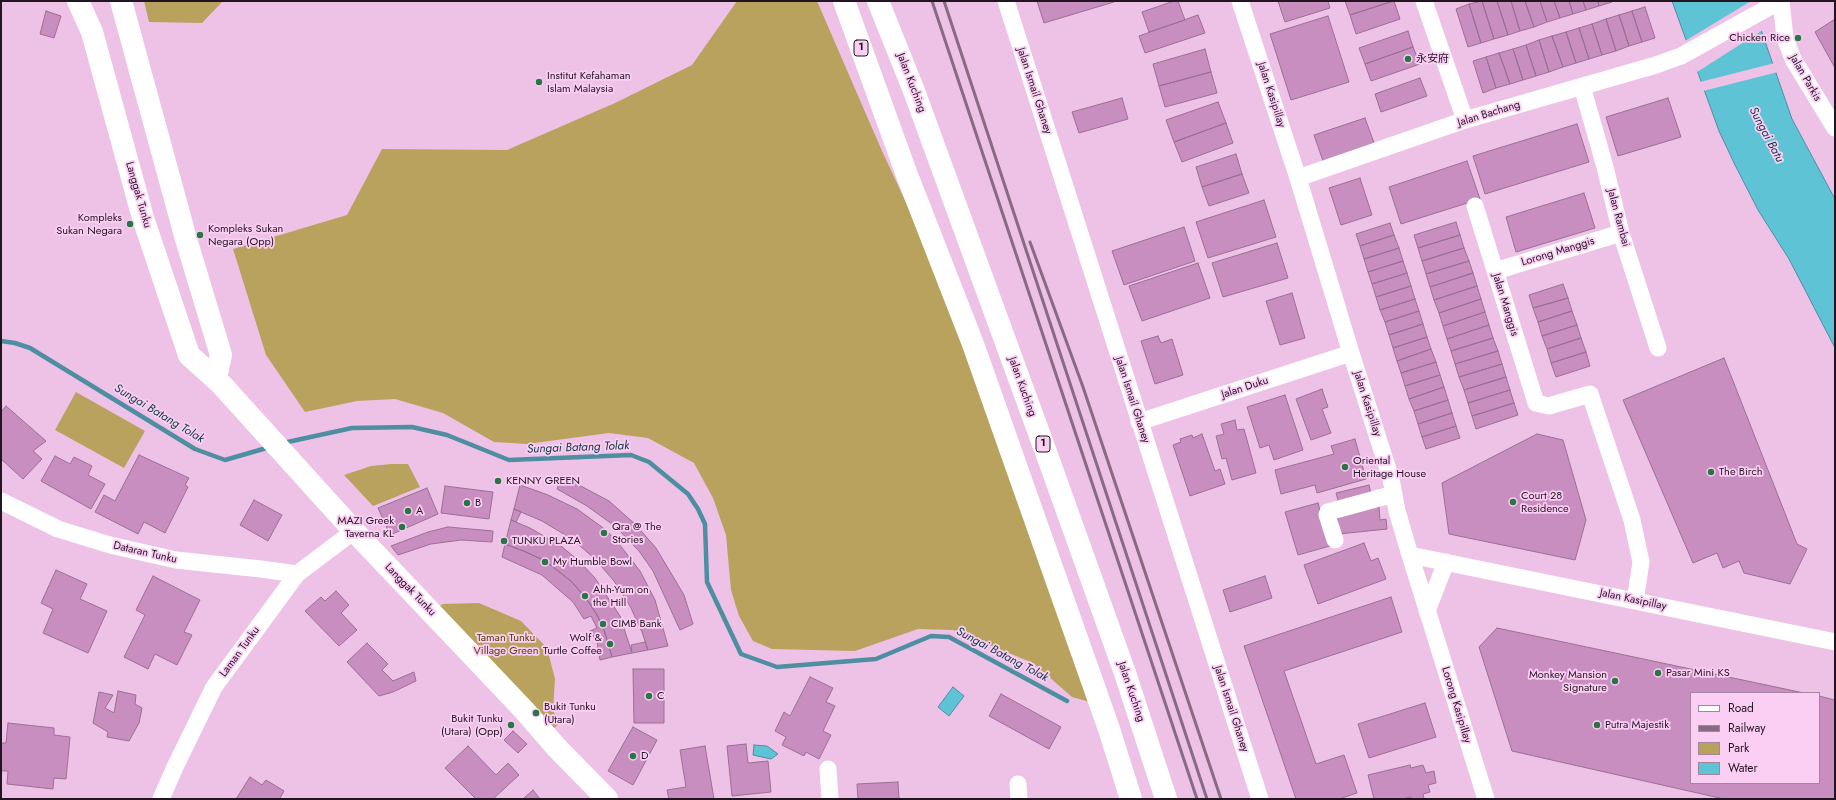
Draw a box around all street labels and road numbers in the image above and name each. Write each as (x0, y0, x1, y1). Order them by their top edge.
road number: 1 (854, 40, 868, 56)
street label: Jalan Ismail Ghaney (1014, 46, 1054, 136)
street label: Jalan Kuching (894, 51, 928, 115)
street label: Jalan Parkis (1786, 52, 1824, 104)
street label: Jalan Kasipillay (1254, 61, 1288, 129)
street label: Jalan Bachang (1456, 98, 1522, 130)
street label: Langgak Tunku (122, 160, 154, 230)
street label: Jalan Rambai (1604, 188, 1632, 248)
street label: Lorong Manggis (1520, 235, 1596, 269)
street label: Jalan Manggis (1489, 272, 1521, 338)
street label: Jalan Kuching (1005, 355, 1039, 419)
street label: Jalan Ismail Ghaney (1112, 355, 1152, 445)
street label: Jalan Kasipillay (1350, 370, 1384, 438)
street label: Jalan Duku (1220, 374, 1270, 402)
road number: 1 (1036, 436, 1050, 452)
street label: Dataran Tunku (112, 539, 178, 567)
street label: Langgak Tunku (382, 561, 438, 619)
street label: Jalan Kasipillay (1598, 586, 1668, 614)
street label: Laman Tunku (217, 624, 263, 680)
street label: Jalan Kuching (1115, 660, 1147, 724)
street label: Jalan Ismail Ghaney (1211, 664, 1251, 754)
street label: Lorong Kasipillay (1438, 665, 1474, 745)

